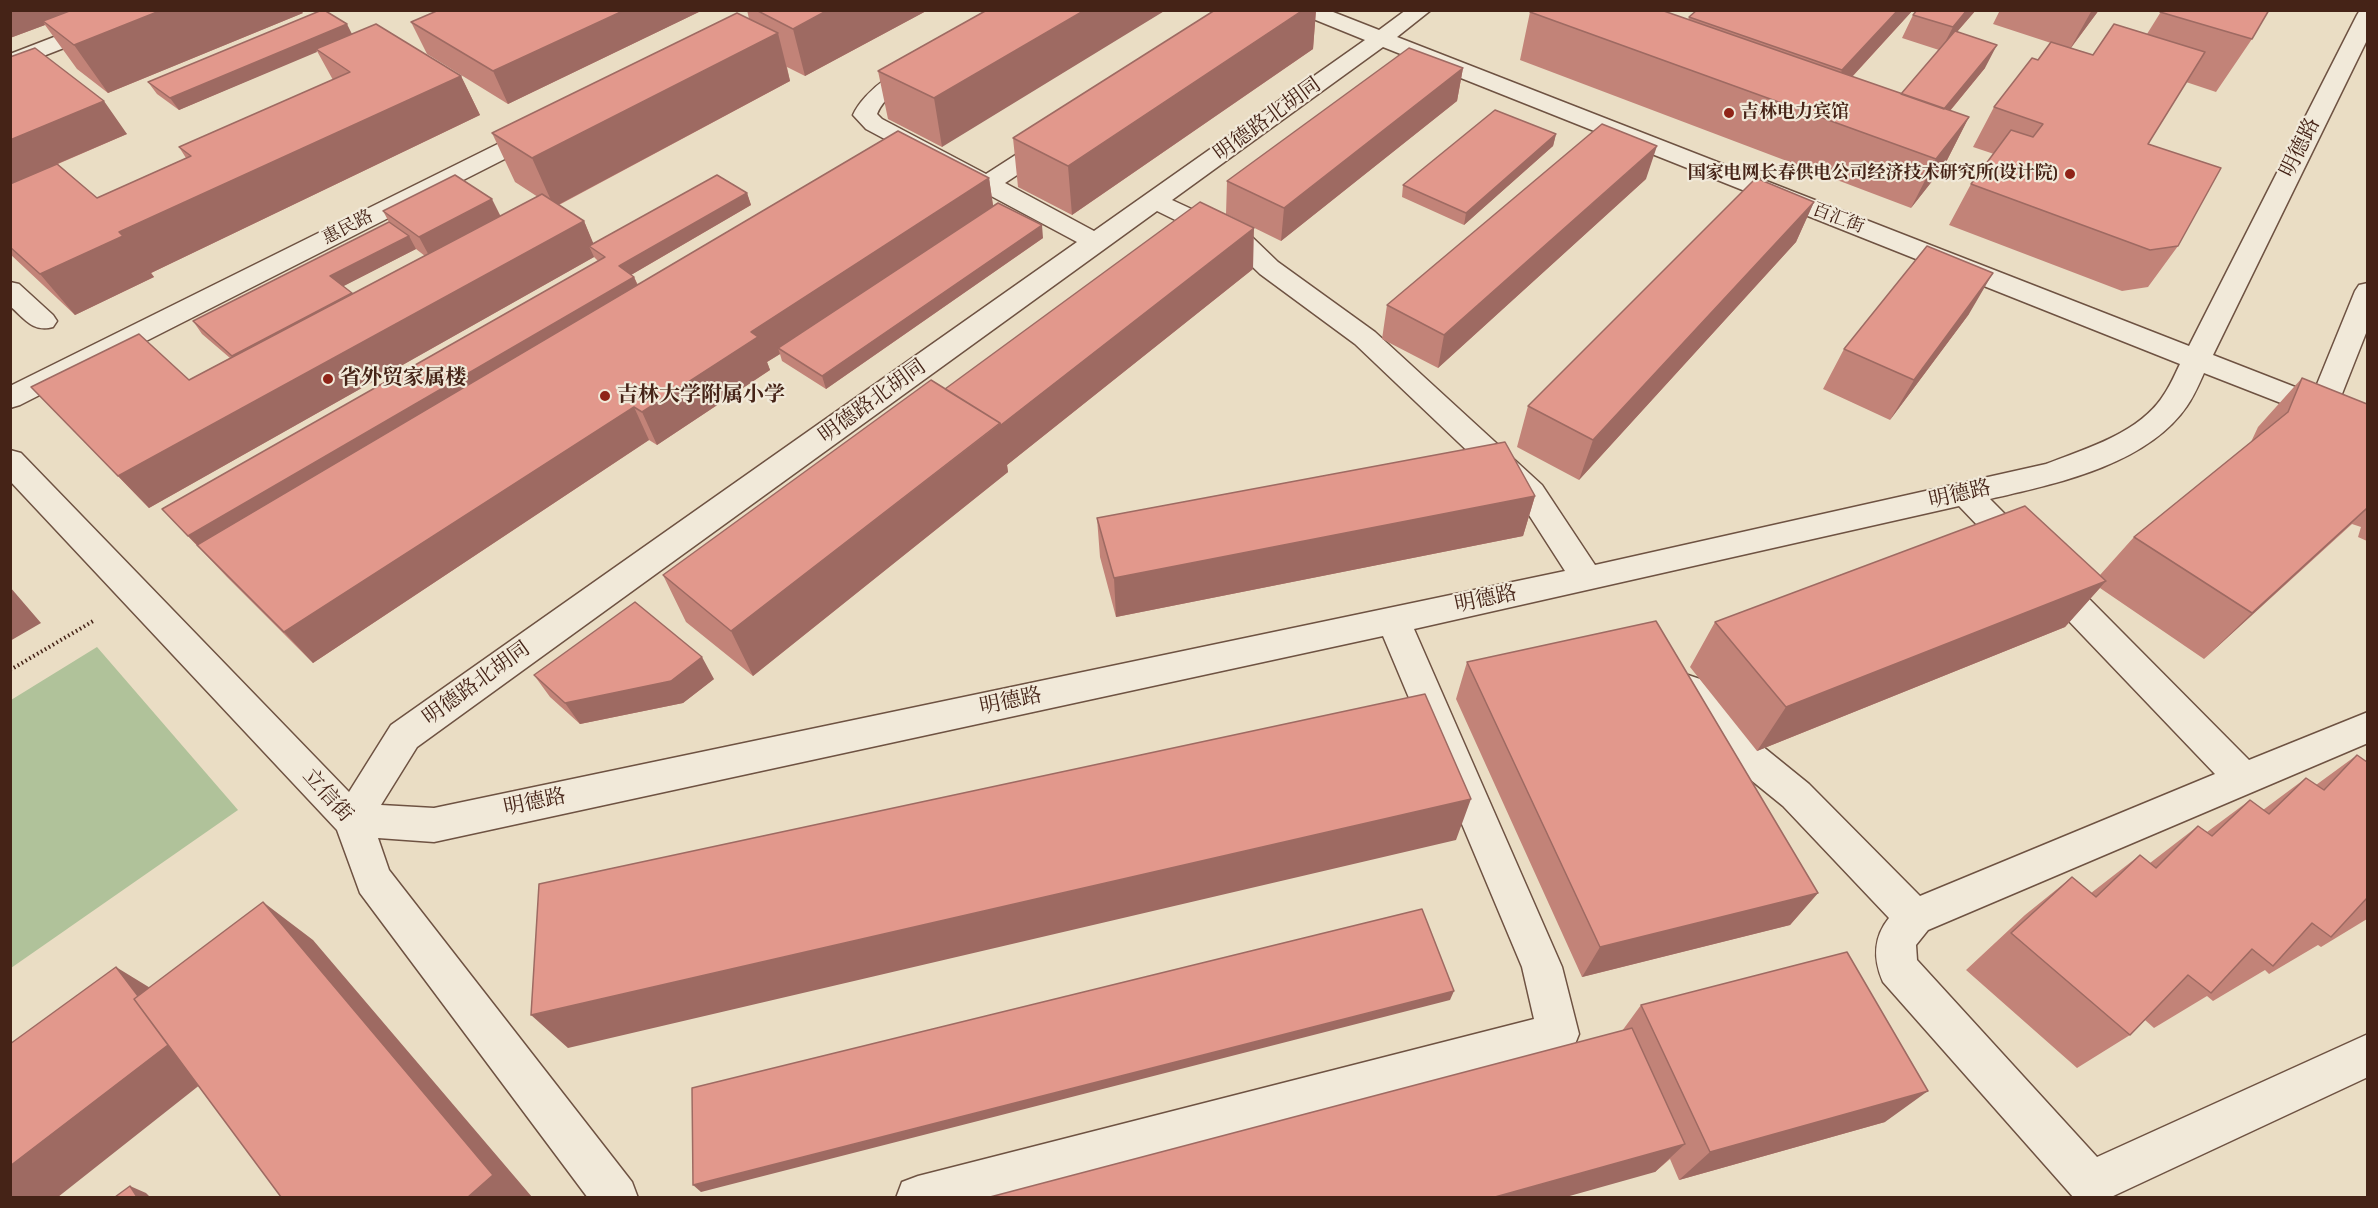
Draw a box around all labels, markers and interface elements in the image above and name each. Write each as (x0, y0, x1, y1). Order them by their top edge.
street label: 明德路北胡同 (1210, 73, 1326, 167)
place label: 吉林电力宾馆 (1741, 102, 1849, 124)
marker: 吉林电力宾馆 (1722, 106, 1736, 120)
street label: 明德路 (2276, 114, 2326, 182)
place label: 国家电网长春供电公司经济技术研究所(设计院) (1688, 163, 2058, 185)
marker: 国家电网长春供电公司经济技术研究所(设计院) (2063, 167, 2077, 181)
street label: 百汇街 (1809, 199, 1867, 239)
street label: 惠民路 (319, 206, 377, 250)
street label: 明德路北胡同 (815, 355, 931, 449)
place label: 省外贸家属楼 (340, 366, 466, 392)
marker: 省外贸家属楼 (321, 372, 335, 386)
place label: 吉林大学附属小学 (617, 383, 785, 409)
marker: 吉林大学附属小学 (598, 389, 612, 403)
street label: 明德路 (1926, 476, 1994, 514)
street label: 明德路 (1453, 581, 1519, 619)
street label: 明德路北胡同 (419, 637, 535, 731)
street label: 明德路 (978, 683, 1044, 721)
street label: 立信街 (297, 764, 357, 828)
street label: 明德路 (502, 784, 568, 822)

